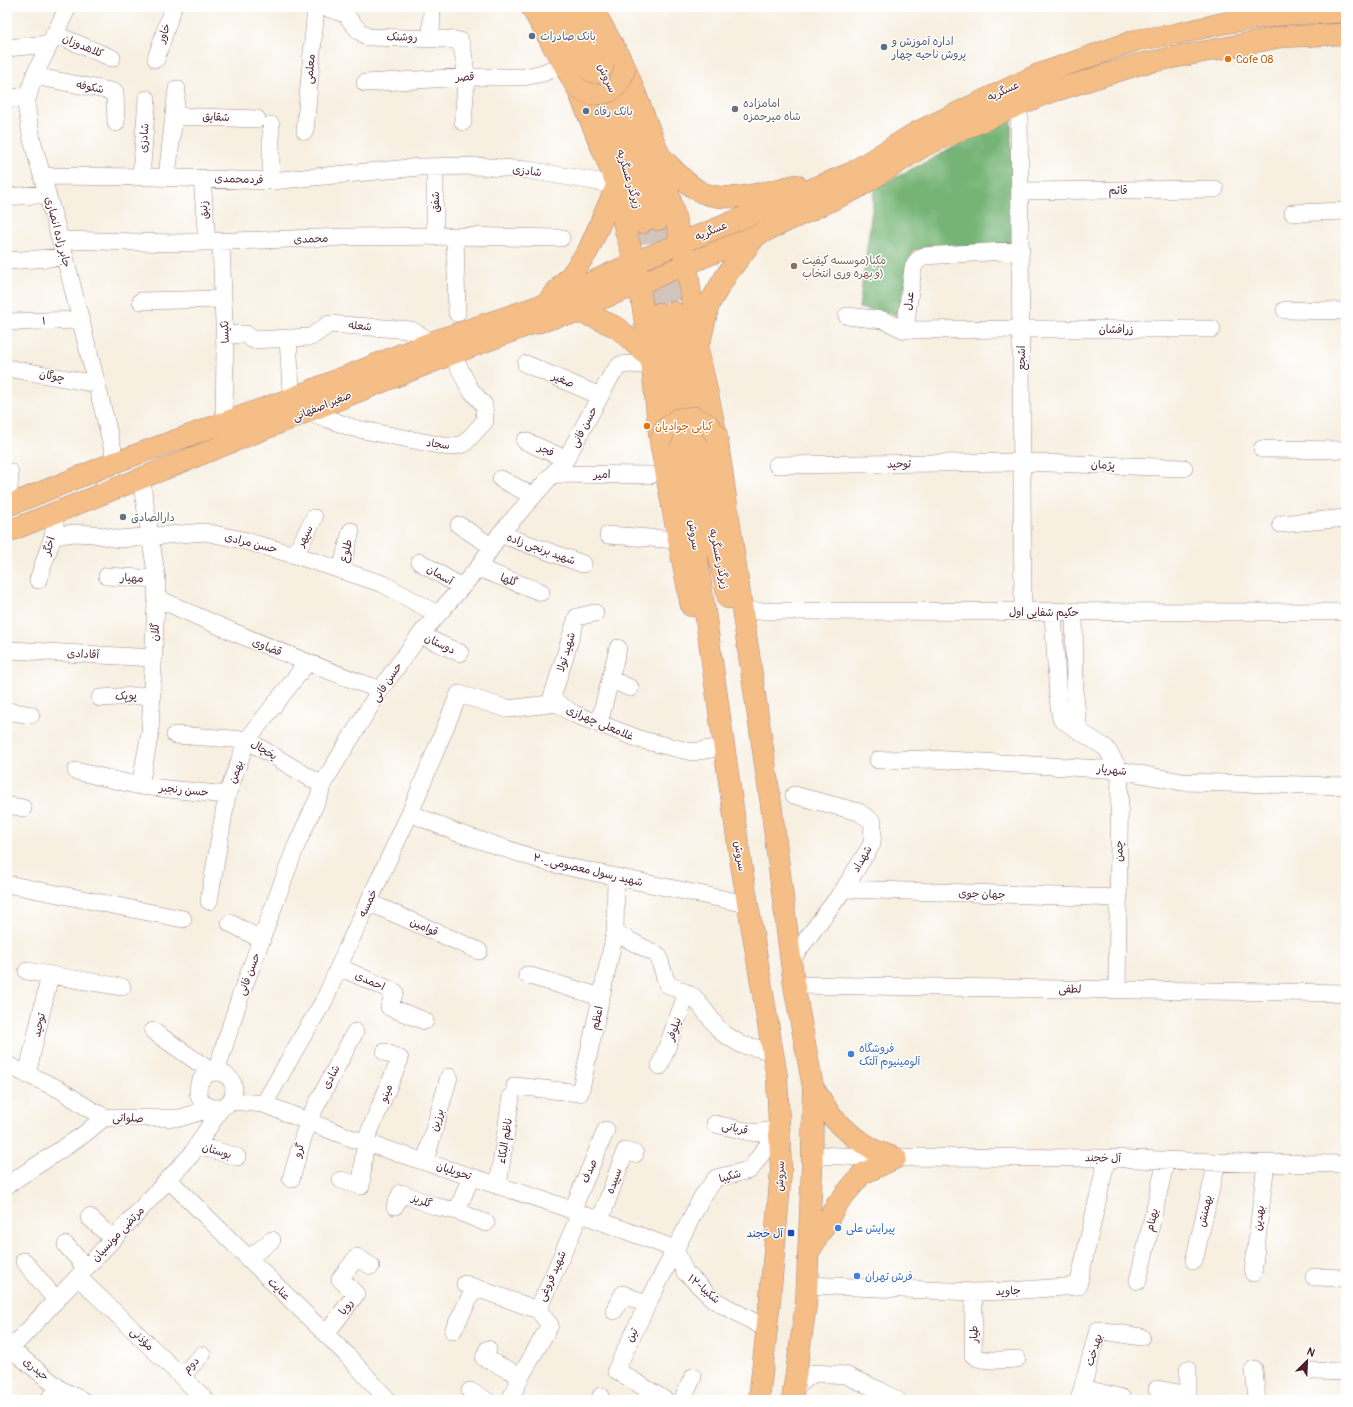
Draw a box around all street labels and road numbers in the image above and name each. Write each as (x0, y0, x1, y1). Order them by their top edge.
street label: خاور (154, 22, 173, 45)
street label: روشنک (387, 30, 417, 44)
street label: کلاهدوزان (60, 32, 106, 61)
street label: معلمی (302, 53, 319, 85)
street label: سروش (594, 61, 619, 95)
street label: قصر (454, 70, 475, 84)
street label: شکوفه (75, 78, 105, 97)
street label: عسگریه (985, 78, 1021, 104)
street label: شقایق (202, 110, 230, 124)
street label: شادزی (136, 123, 152, 153)
street label: زیرگذر عسگریه (614, 148, 644, 210)
street label: شادزی (512, 163, 542, 179)
street label: فردمحمدی (214, 172, 264, 186)
street label: قائم (1108, 184, 1128, 199)
street label: شفق (429, 192, 442, 212)
street label: جابر زاده انصاری (41, 195, 74, 269)
street label: زنبق (197, 200, 212, 220)
street label: عسگریه (693, 218, 729, 243)
street label: محمدی (293, 232, 329, 246)
street label: عدل (901, 291, 917, 311)
street label: ۱ (42, 314, 46, 328)
street label: شعله (348, 318, 372, 334)
street label: نکیسا (218, 320, 232, 344)
street label: زرافشان (1099, 323, 1133, 336)
street label: اشجع (1015, 345, 1030, 371)
street label: چوگان (38, 367, 66, 386)
street label: صغیر (549, 369, 576, 390)
street label: صغیر اصفهانی (291, 388, 354, 425)
street label: حسن فانی (568, 404, 601, 450)
street label: سجاد (425, 436, 451, 452)
street label: فجر (535, 440, 556, 459)
street label: توحید (887, 457, 912, 472)
street label: پژمان (1091, 458, 1115, 472)
street label: امیر (593, 468, 611, 481)
street label: سروش (684, 519, 703, 551)
street label: سپهر (294, 523, 316, 550)
street label: زیرگذر عسگریه (706, 528, 732, 590)
street label: حسن مرادی (223, 530, 279, 556)
street label: شهید برنجی زاده (505, 531, 577, 568)
street label: اخگر (40, 535, 58, 558)
street label: طلوع (337, 538, 357, 565)
street label: آسمان (425, 562, 457, 589)
street label: مهیار (119, 571, 144, 585)
street label: گلها (498, 571, 520, 589)
street label: حکیم شفایی اول (1009, 606, 1079, 621)
street label: گلان (148, 622, 162, 642)
street label: دوستان (423, 631, 457, 657)
street label: شهید تولا (554, 631, 579, 674)
street label: قضاوی (250, 635, 284, 659)
street label: آقادادی (67, 647, 101, 661)
street label: حسن فانی (369, 660, 406, 705)
street label: پوپک (115, 689, 137, 704)
street label: غلامعلی چهرازی (564, 703, 636, 744)
street label: یخچال (249, 737, 279, 763)
street label: بهمن (226, 759, 247, 786)
street label: شهریار (1095, 762, 1128, 778)
street label: حسن رنجبر (158, 781, 209, 800)
street label: سروش (730, 840, 749, 872)
street label: چمن (1112, 840, 1126, 862)
street label: شهداد (849, 843, 875, 875)
street label: ۲۰_شهید رسول معصومی (532, 851, 644, 890)
street label: خمسه (356, 887, 380, 919)
street label: جهان جوی (958, 887, 1006, 902)
street label: قوامین (408, 915, 440, 940)
street label: حسن فانی (235, 951, 264, 998)
street label: احمدی (353, 969, 387, 993)
street label: لطفی (1058, 982, 1082, 997)
street label: اعظم (588, 1005, 608, 1032)
street label: توحید (30, 1011, 49, 1039)
street label: نیلوفر (663, 1016, 685, 1044)
street label: شادی (319, 1063, 343, 1091)
street label: مینو (376, 1082, 396, 1105)
street label: برزین (428, 1107, 447, 1133)
street label: صلواتی (112, 1111, 144, 1126)
street label: ناظم البکاء (495, 1117, 517, 1165)
street label: قربانی (720, 1119, 749, 1138)
street label: بوستان (200, 1140, 233, 1163)
street label: گرو (290, 1141, 307, 1160)
street label: آل خجند (1085, 1151, 1122, 1165)
street label: صدف (578, 1157, 600, 1185)
street label: تحویلیان (435, 1159, 474, 1184)
street label: سروش (773, 1160, 788, 1192)
street label: سپیده (603, 1166, 625, 1196)
street label: شکیبا (718, 1167, 743, 1186)
street label: گلریز (409, 1191, 434, 1211)
street label: بهمنش (1195, 1194, 1216, 1228)
street label: مرتضی مونسیان (89, 1204, 148, 1265)
street label: بهدین (1251, 1204, 1268, 1232)
street label: بهنام (1143, 1207, 1163, 1233)
street label: شهید فروغی (535, 1249, 570, 1304)
street label: ۱۲-شکیبا (685, 1272, 723, 1307)
street label: عنایت (265, 1275, 293, 1303)
street label: جاوید (995, 1284, 1021, 1298)
street label: رویا (336, 1297, 356, 1317)
street label: مؤذنی (127, 1325, 156, 1354)
street label: تین (623, 1325, 641, 1344)
street label: طیار (967, 1325, 981, 1344)
street label: بهدخت (1083, 1332, 1106, 1368)
street label: دوم (180, 1354, 203, 1377)
street label: حیدری (21, 1355, 51, 1383)

